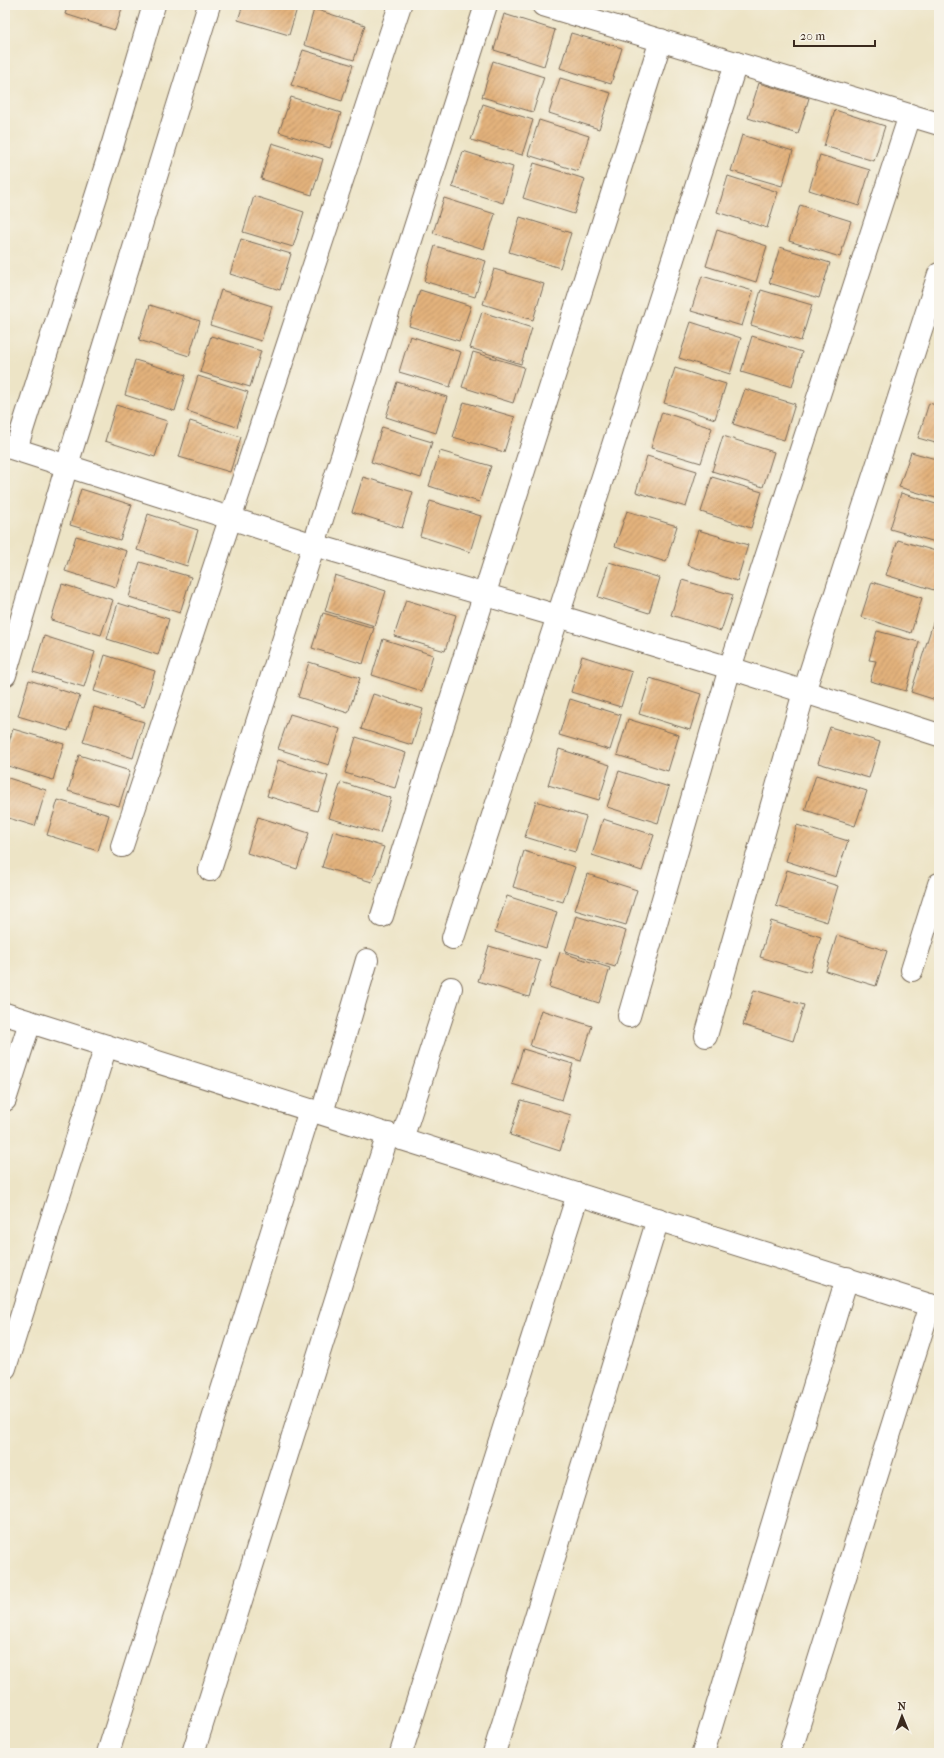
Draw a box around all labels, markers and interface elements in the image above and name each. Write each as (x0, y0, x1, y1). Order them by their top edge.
scale bar (794, 22, 875, 48)
text: 20 m (800, 29, 825, 43)
north arrow (882, 1696, 922, 1736)
text: N (898, 1700, 907, 1713)

